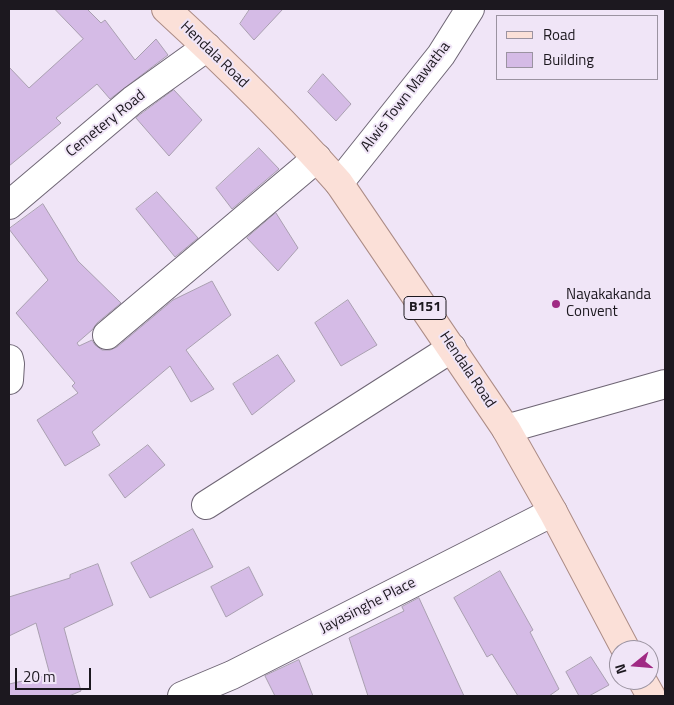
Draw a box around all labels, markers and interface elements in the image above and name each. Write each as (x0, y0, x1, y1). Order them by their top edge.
legend (497, 15, 659, 80)
street label: Hendala Road (176, 18, 252, 92)
text: Road (543, 23, 575, 46)
street label: Alwis Town Mawatha (358, 39, 454, 155)
text: Building (543, 48, 594, 71)
street label: Cemetery Road (63, 87, 149, 161)
place label: Nayakakanda Convent (566, 286, 651, 321)
road number: B151 (404, 296, 446, 320)
marker: Nayakakanda Convent (550, 298, 562, 310)
street label: Hendala Road (435, 329, 499, 411)
street label: Jayasinghe Place (317, 574, 419, 638)
north arrow (609, 640, 659, 690)
scale bar (18, 658, 94, 690)
text: N (609, 662, 632, 677)
text: 20 m (23, 665, 56, 688)

